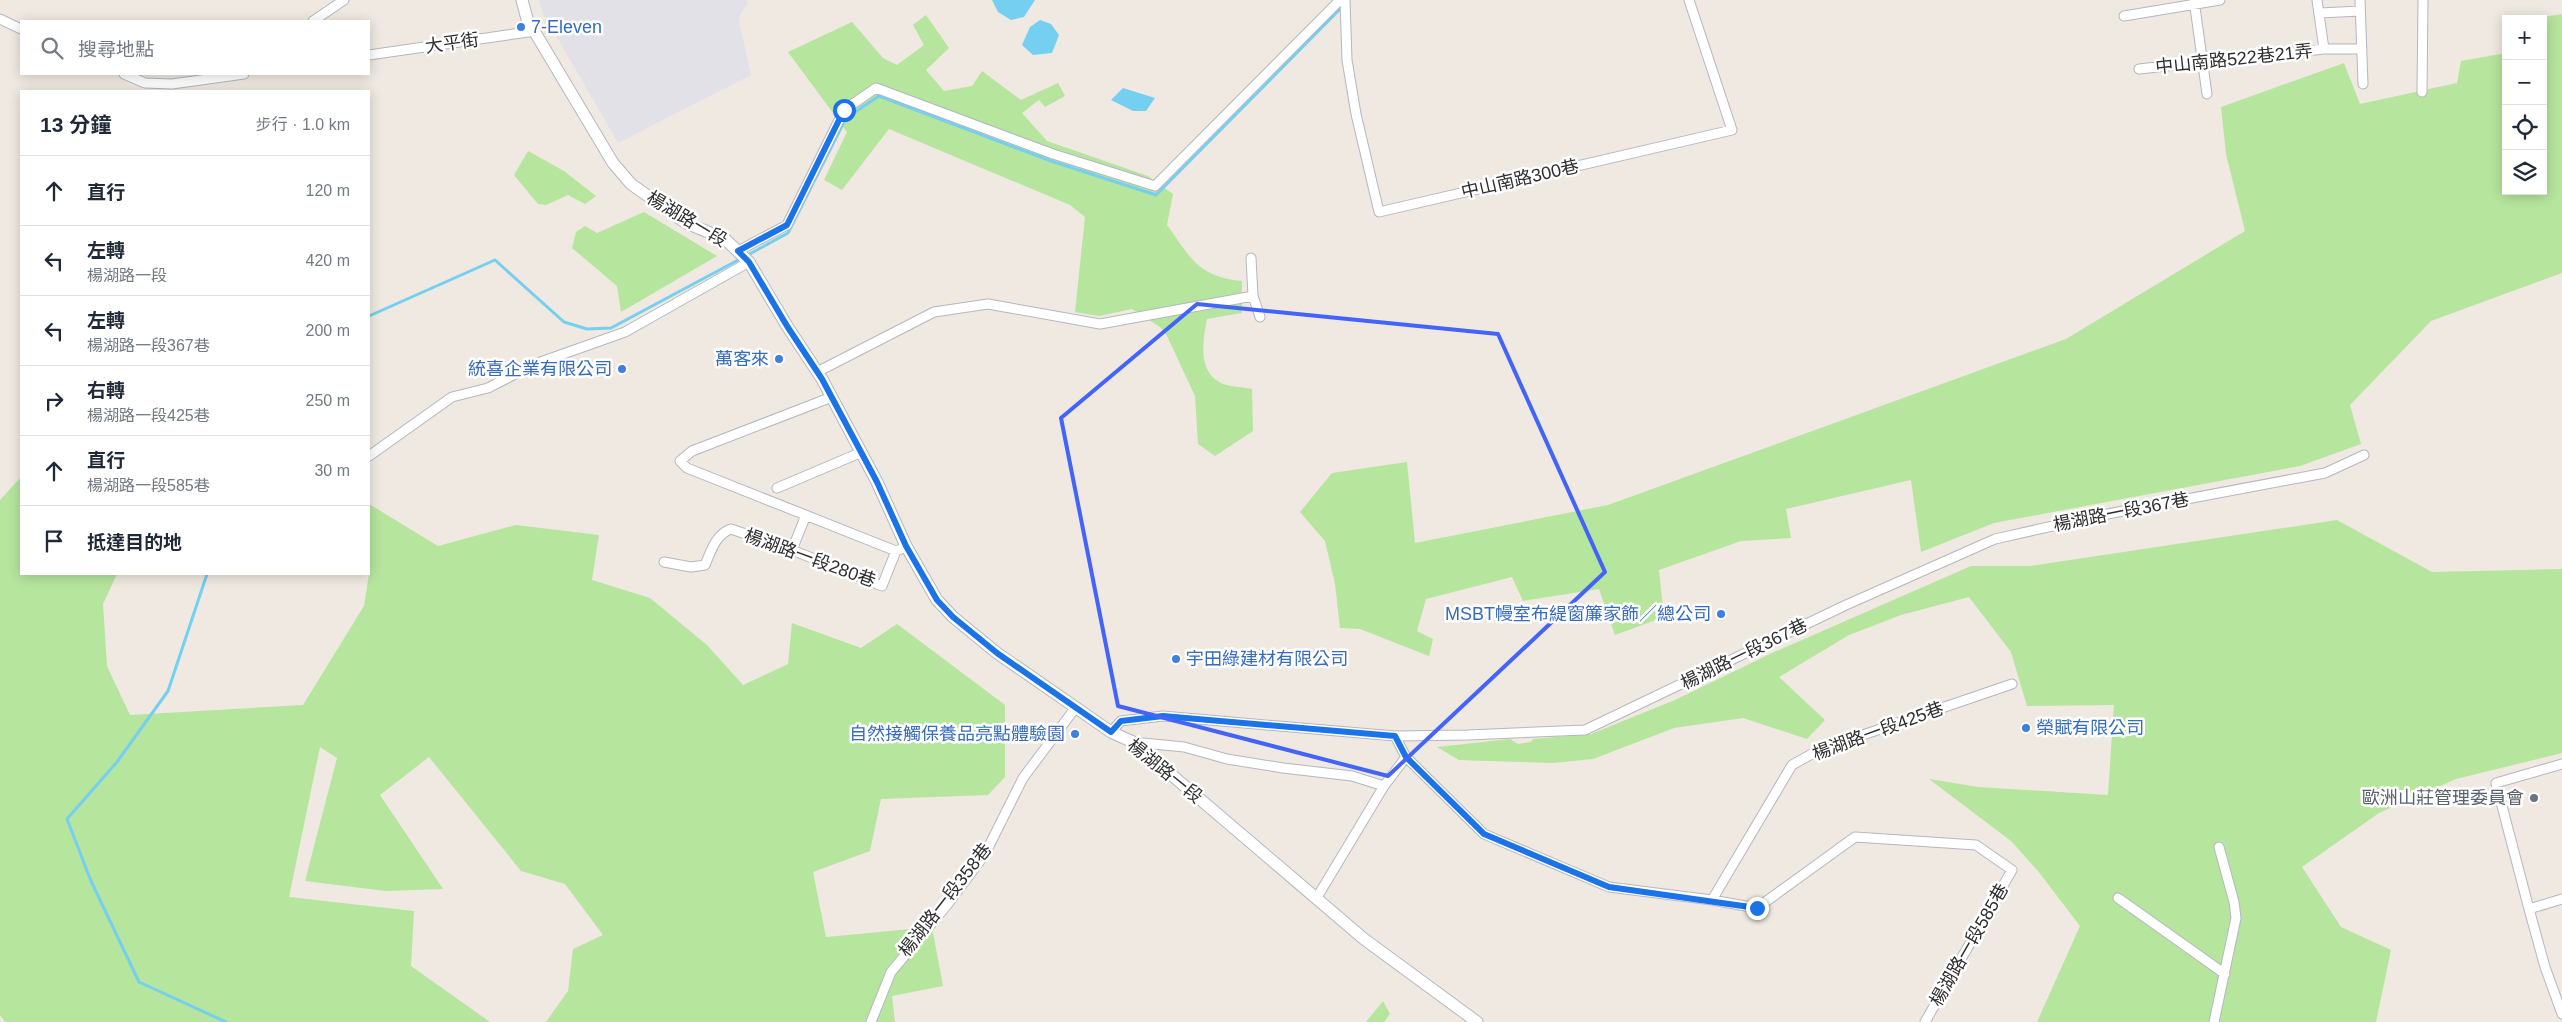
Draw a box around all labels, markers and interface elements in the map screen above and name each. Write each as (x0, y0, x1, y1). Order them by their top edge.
map controls (2502, 15, 2547, 195)
button: + (2502, 15, 2547, 60)
place label: 7-Eleven (531, 17, 602, 37)
search box (20, 20, 370, 75)
marker: 7-Eleven (515, 21, 527, 33)
street label: 大平街 (424, 29, 480, 57)
icon: search (38, 34, 66, 62)
text: 搜尋地點 (78, 39, 154, 60)
street label: 中山南路522巷21弄 (2154, 41, 2314, 77)
button: − (2502, 60, 2547, 105)
route start (833, 99, 856, 122)
button: locate (2502, 105, 2547, 150)
text: 13 分鐘 (40, 113, 111, 136)
text: 步行 · 1.0 km (256, 116, 350, 133)
button: layers (2502, 150, 2547, 195)
street label: 中山南路300巷 (1459, 156, 1581, 202)
icon: ahead (40, 177, 68, 205)
text: 直行 (87, 182, 125, 203)
text: 120 m (306, 182, 350, 199)
street label: 楊湖路一段 (643, 187, 731, 251)
text: 左轉 (87, 240, 125, 261)
icon: left (40, 247, 68, 275)
text: 420 m (306, 252, 350, 269)
text: 楊湖路一段 (87, 267, 167, 284)
text: 左轉 (87, 310, 125, 331)
icon: left (40, 317, 68, 345)
text: 200 m (306, 322, 350, 339)
text: 楊湖路一段367巷 (87, 337, 210, 354)
place label: 萬客來 (715, 349, 769, 369)
marker: 萬客來 (773, 353, 785, 365)
place label: 統喜企業有限公司 (468, 359, 612, 379)
marker: 統喜企業有限公司 (616, 363, 628, 375)
text: 右轉 (87, 380, 125, 401)
icon: right (40, 387, 68, 415)
text: 250 m (306, 392, 350, 409)
text: 楊湖路一段425巷 (87, 407, 210, 424)
text: 直行 (87, 450, 125, 471)
icon: ahead (40, 457, 68, 485)
text: 30 m (314, 462, 350, 479)
text: 楊湖路一段585巷 (87, 477, 210, 494)
street label: 楊湖路一段367巷 (2051, 489, 2191, 535)
street label: 楊湖路一段280巷 (742, 525, 878, 591)
icon: arrive (40, 527, 68, 555)
text: 抵達目的地 (87, 532, 182, 553)
place label: MSBT幔室布緹窗簾家飾／總公司 (1445, 604, 1711, 624)
marker: MSBT幔室布緹窗簾家飾／總公司 (1715, 608, 1727, 620)
street label: 楊湖路一段367巷 (1678, 615, 1810, 693)
place label: 宇田綠建材有限公司 (1186, 649, 1348, 669)
marker: 宇田綠建材有限公司 (1170, 653, 1182, 665)
street label: 楊湖路一段425巷 (1810, 698, 1946, 764)
place label: 榮賦有限公司 (2036, 718, 2144, 738)
marker: 榮賦有限公司 (2020, 722, 2032, 734)
place label: 自然接觸保養品亮點體驗園 (849, 724, 1065, 744)
marker: 自然接觸保養品亮點體驗園 (1069, 728, 1081, 740)
street label: 楊湖路一段 (1124, 735, 1206, 807)
place label: 歐洲山莊管理委員會 (2362, 788, 2524, 808)
marker: 歐洲山莊管理委員會 (2528, 792, 2540, 804)
street label: 楊湖路一段358巷 (895, 839, 995, 961)
street label: 楊湖路一段585巷 (1926, 880, 2012, 1010)
route end (1746, 897, 1769, 920)

